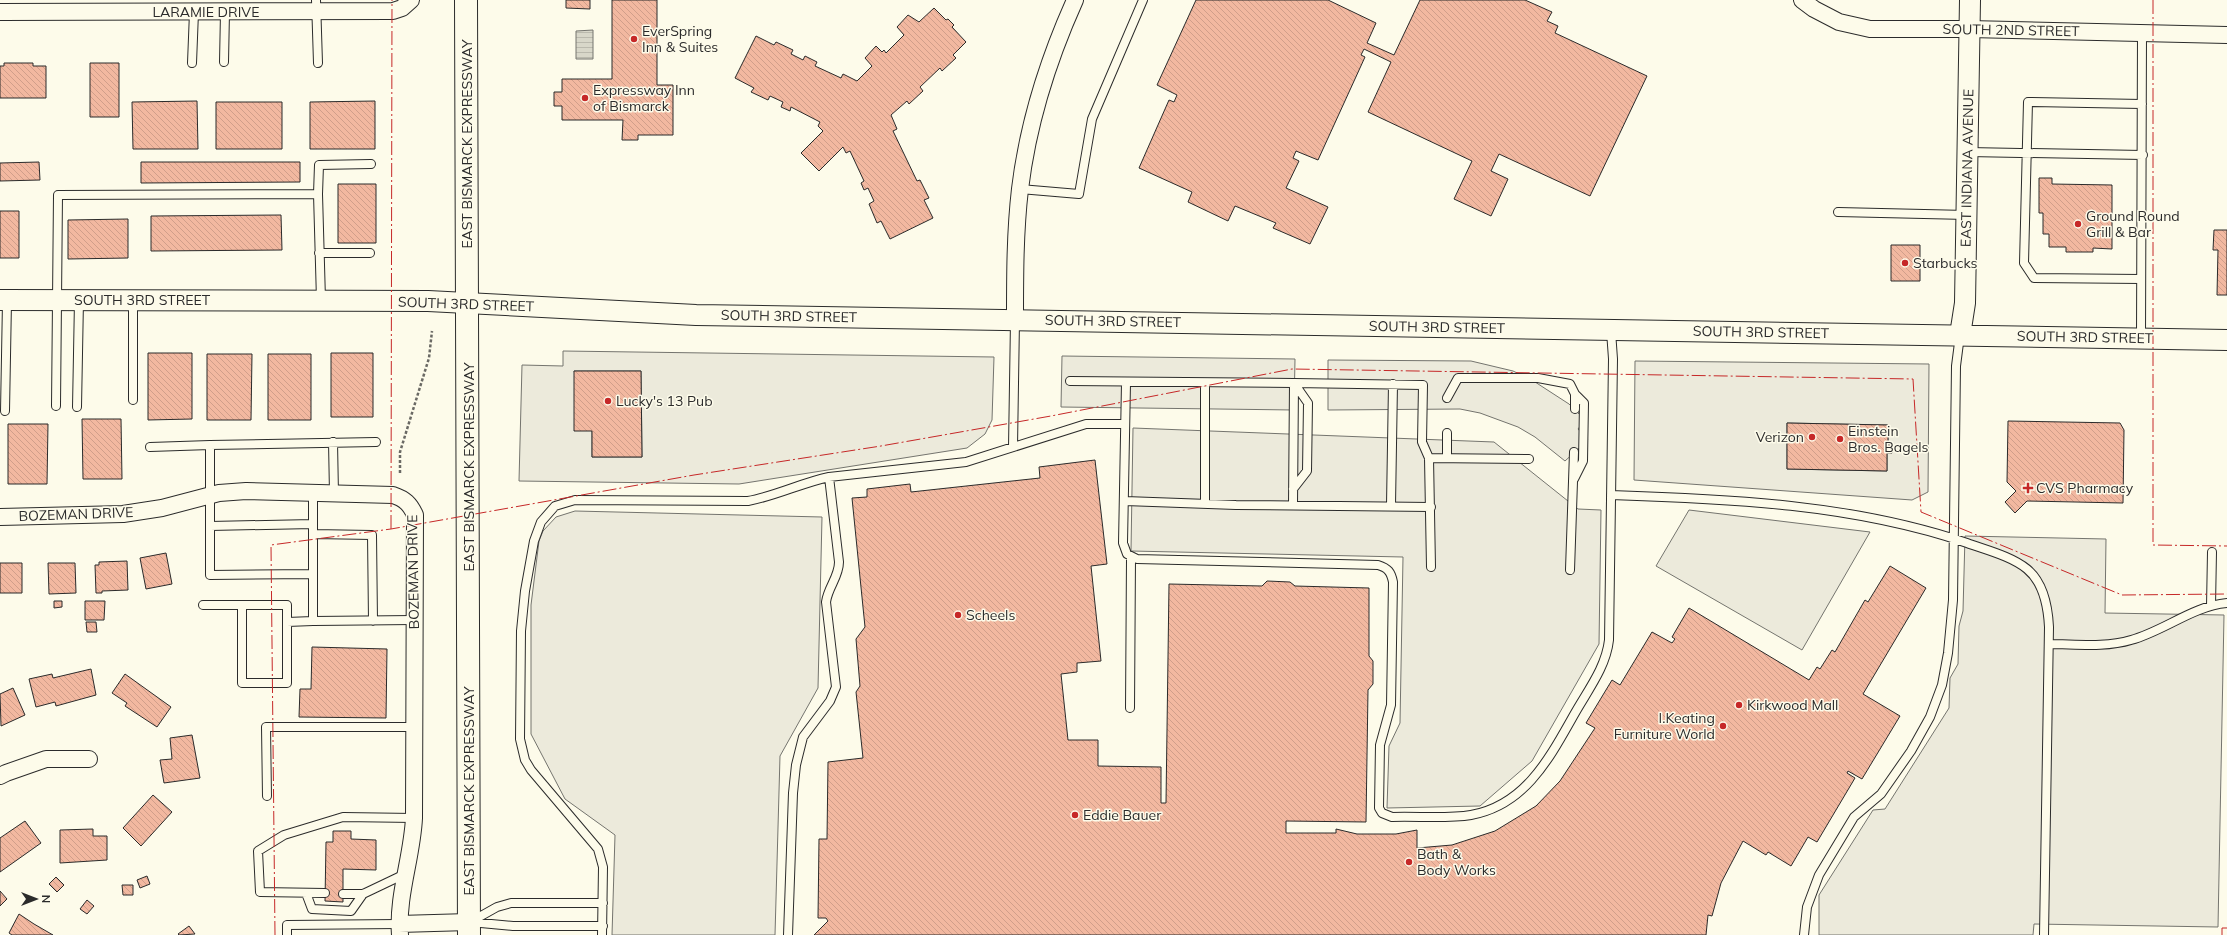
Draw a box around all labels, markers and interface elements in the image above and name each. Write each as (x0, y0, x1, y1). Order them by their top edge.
street label: LARAMIE DRIVE (153, 3, 259, 21)
street label: SOUTH 2ND STREET (1942, 20, 2080, 40)
place label: EverSpring Inn & Suites (642, 22, 718, 56)
marker: EverSpring Inn & Suites (629, 34, 639, 44)
street label: EAST BISMARCK EXPRESSWAY (458, 39, 476, 248)
place label: Expressway Inn of Bismarck (593, 81, 695, 115)
street label: EAST INDIANA AVENUE (1957, 89, 1977, 247)
marker: Expressway Inn of Bismarck (580, 93, 590, 103)
place label: Ground Round Grill & Bar (2086, 207, 2180, 241)
marker: Ground Round Grill & Bar (2073, 219, 2083, 229)
place label: Starbucks (1913, 254, 1978, 272)
marker: Starbucks (1900, 258, 1910, 268)
street label: SOUTH 3RD STREET (74, 291, 211, 309)
street label: SOUTH 3RD STREET (398, 293, 535, 315)
street label: SOUTH 3RD STREET (721, 306, 858, 326)
street label: SOUTH 3RD STREET (1045, 311, 1182, 331)
street label: SOUTH 3RD STREET (1369, 317, 1506, 337)
street label: SOUTH 3RD STREET (1693, 322, 1830, 342)
street label: SOUTH 3RD STREET (2017, 327, 2154, 347)
street label: EAST BISMARCK EXPRESSWAY (460, 362, 478, 571)
place label: Lucky's 13 Pub (616, 392, 713, 410)
marker: Lucky's 13 Pub (603, 396, 613, 406)
place label: Einstein Bros. Bagels (1848, 422, 1929, 456)
place label: Verizon (1756, 428, 1804, 446)
marker: Verizon (1807, 432, 1817, 442)
marker: Einstein Bros. Bagels (1835, 434, 1845, 444)
place label: CVS Pharmacy (2036, 479, 2134, 497)
marker: CVS Pharmacy (2023, 483, 2033, 493)
street label: BOZEMAN DRIVE (18, 503, 134, 525)
street label: BOZEMAN DRIVE (403, 514, 423, 630)
place label: Scheels (966, 606, 1015, 624)
marker: Scheels (953, 610, 963, 620)
street label: EAST BISMARCK EXPRESSWAY (460, 686, 478, 895)
place label: Kirkwood Mall (1747, 696, 1838, 714)
marker: Kirkwood Mall (1734, 700, 1744, 710)
place label: I.Keating Furniture World (1614, 709, 1715, 743)
marker: I.Keating Furniture World (1718, 721, 1728, 731)
place label: Eddie Bauer (1083, 806, 1162, 824)
marker: Eddie Bauer (1070, 810, 1080, 820)
place label: Bath & Body Works (1417, 845, 1496, 879)
marker: Bath & Body Works (1404, 857, 1414, 867)
north arrow (16, 879, 56, 919)
text: N (39, 895, 53, 903)

